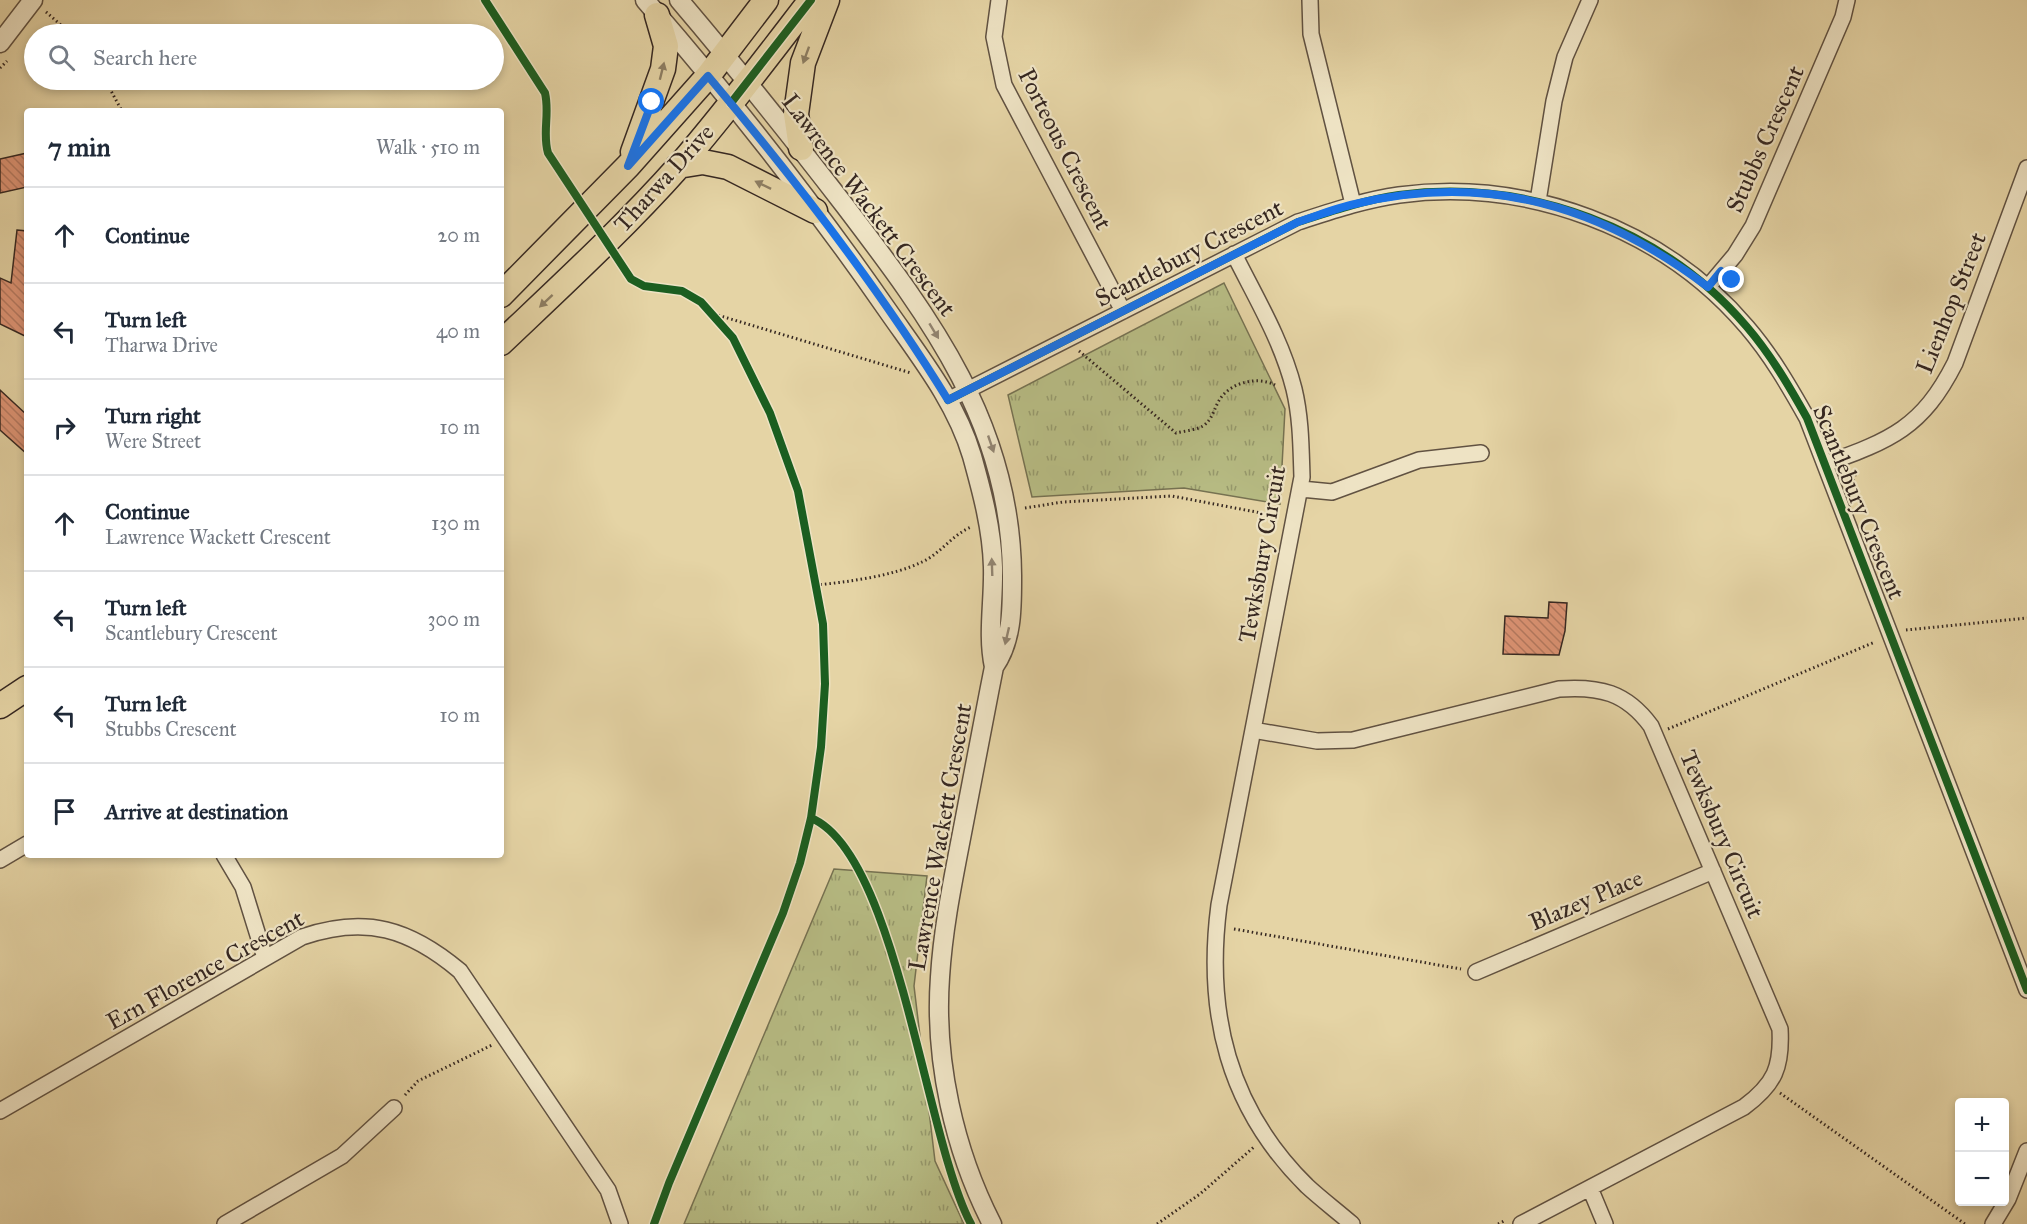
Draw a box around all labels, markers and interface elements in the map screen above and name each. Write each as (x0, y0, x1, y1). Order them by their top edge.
search box (24, 24, 504, 90)
icon: search (45, 41, 78, 74)
text: Search here (93, 44, 197, 71)
one-way arrow (801, 46, 811, 64)
street label: Stubbs Crescent (1719, 60, 1811, 217)
one-way arrow (657, 62, 667, 80)
street label: Porteous Crescent (1011, 63, 1119, 235)
route start (638, 88, 664, 114)
street label: Lawrence Wackett Crescent (775, 88, 963, 323)
street label: Tharwa Drive (608, 118, 720, 238)
text: 7 min (48, 131, 111, 163)
text: Walk · 510 m (376, 135, 480, 159)
one-way arrow (754, 180, 771, 189)
street label: Scantlebury Crescent (1090, 192, 1289, 313)
icon: ahead (48, 219, 81, 252)
text: Continue (105, 222, 190, 249)
text: 20 m (437, 223, 480, 247)
street label: Lienhop Street (1909, 228, 1993, 378)
route end (1718, 266, 1744, 292)
one-way arrow (538, 294, 553, 308)
text: Turn left (105, 306, 187, 333)
icon: left (48, 315, 81, 348)
text: 40 m (436, 319, 480, 343)
one-way arrow (928, 323, 939, 339)
text: Tharwa Drive (105, 333, 218, 357)
street label: Scantlebury Crescent (1806, 400, 1912, 604)
text: Turn right (105, 402, 201, 429)
icon: right (48, 411, 81, 444)
text: 10 m (439, 415, 480, 439)
text: Were Street (105, 429, 201, 453)
one-way arrow (986, 435, 996, 453)
street label: Tewksbury Circuit (1232, 463, 1292, 645)
text: Continue (105, 498, 190, 525)
icon: ahead (48, 507, 81, 540)
text: 130 m (431, 511, 480, 535)
text: Lawrence Wackett Crescent (105, 525, 331, 549)
one-way arrow (987, 557, 997, 576)
text: Turn left (105, 594, 187, 621)
icon: left (48, 603, 81, 636)
text: 300 m (428, 607, 480, 631)
text: Scantlebury Crescent (105, 621, 278, 645)
one-way arrow (1002, 627, 1011, 646)
text: Turn left (105, 690, 187, 717)
icon: left (48, 699, 81, 732)
street label: Lawrence Wackett Crescent (902, 700, 978, 973)
text: 10 m (439, 703, 480, 727)
text: Stubbs Crescent (105, 717, 236, 741)
street label: Tewksbury Circuit (1673, 746, 1771, 923)
icon: arrive (48, 795, 81, 828)
text: Arrive at destination (105, 798, 288, 825)
street label: Blazey Place (1525, 863, 1647, 937)
street label: Ern Florence Crescent (101, 903, 309, 1037)
map controls (1955, 1098, 2009, 1206)
button: + (1955, 1098, 2009, 1152)
button: − (1955, 1152, 2009, 1206)

